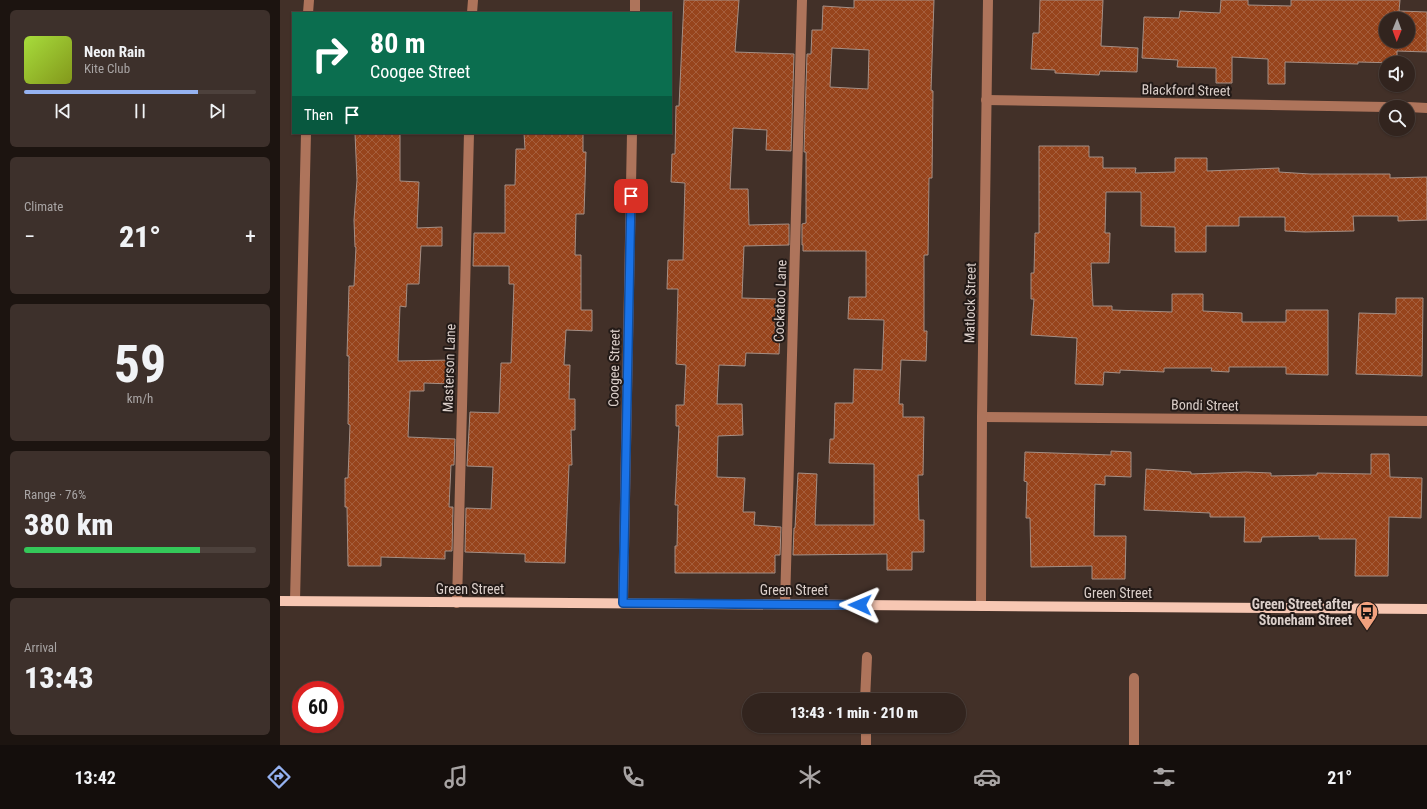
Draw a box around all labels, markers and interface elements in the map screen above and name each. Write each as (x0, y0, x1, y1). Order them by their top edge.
north arrow (1379, 12, 1415, 48)
map controls (1379, 12, 1415, 136)
text: 80 m (370, 27, 426, 60)
icon: right (304, 28, 356, 80)
text: Neon Rain (84, 43, 145, 61)
button: sound (1379, 56, 1415, 92)
text: Kite Club (84, 61, 130, 76)
text: Coogee Street (370, 61, 470, 82)
street label: Blackford Street (1141, 81, 1231, 99)
icon: previous (52, 100, 74, 122)
icon: pause (129, 100, 151, 122)
icon: next (206, 100, 228, 122)
button: search (1379, 100, 1415, 136)
icon: arrive (341, 104, 363, 126)
text: Then (304, 106, 333, 124)
pin (614, 179, 648, 213)
icon: arrive (620, 185, 642, 207)
text: Climate (24, 199, 63, 214)
text: 21° (119, 219, 161, 254)
text: − (24, 224, 35, 249)
text: + (245, 224, 256, 249)
street label: Cockatoo Lane (771, 259, 789, 342)
street label: Matlock Street (961, 263, 979, 343)
street label: Masterson Lane (439, 323, 459, 413)
street label: Coogee Street (605, 329, 623, 407)
text: 59 (114, 334, 166, 395)
text: km/h (127, 391, 153, 406)
street label: Bondi Street (1171, 396, 1239, 414)
text: Range · 76% (24, 487, 86, 502)
text: 380 km (24, 507, 113, 542)
street label: Green Street (436, 581, 504, 597)
street label: Green Street (760, 582, 828, 598)
position arrow (839, 584, 881, 626)
street label: Green Street (1084, 585, 1152, 601)
place label: Green Street after Stoneham Street (1252, 596, 1352, 628)
bus stop icon: Green Street after Stoneham Street (1354, 599, 1380, 632)
text: Arrival (24, 640, 57, 655)
text: 13:43 (24, 660, 93, 695)
speed limit sign: 60 (292, 681, 344, 733)
text: 13:43 · 1 min · 210 m (790, 704, 918, 722)
icon: directions (265, 763, 293, 791)
icon: music (442, 763, 470, 791)
icon: phone (619, 763, 647, 791)
icon: climate (796, 763, 824, 791)
icon: car (973, 763, 1001, 791)
icon: filters (1150, 763, 1178, 791)
text: 13:42 (75, 767, 116, 788)
text: 21° (1327, 767, 1352, 788)

